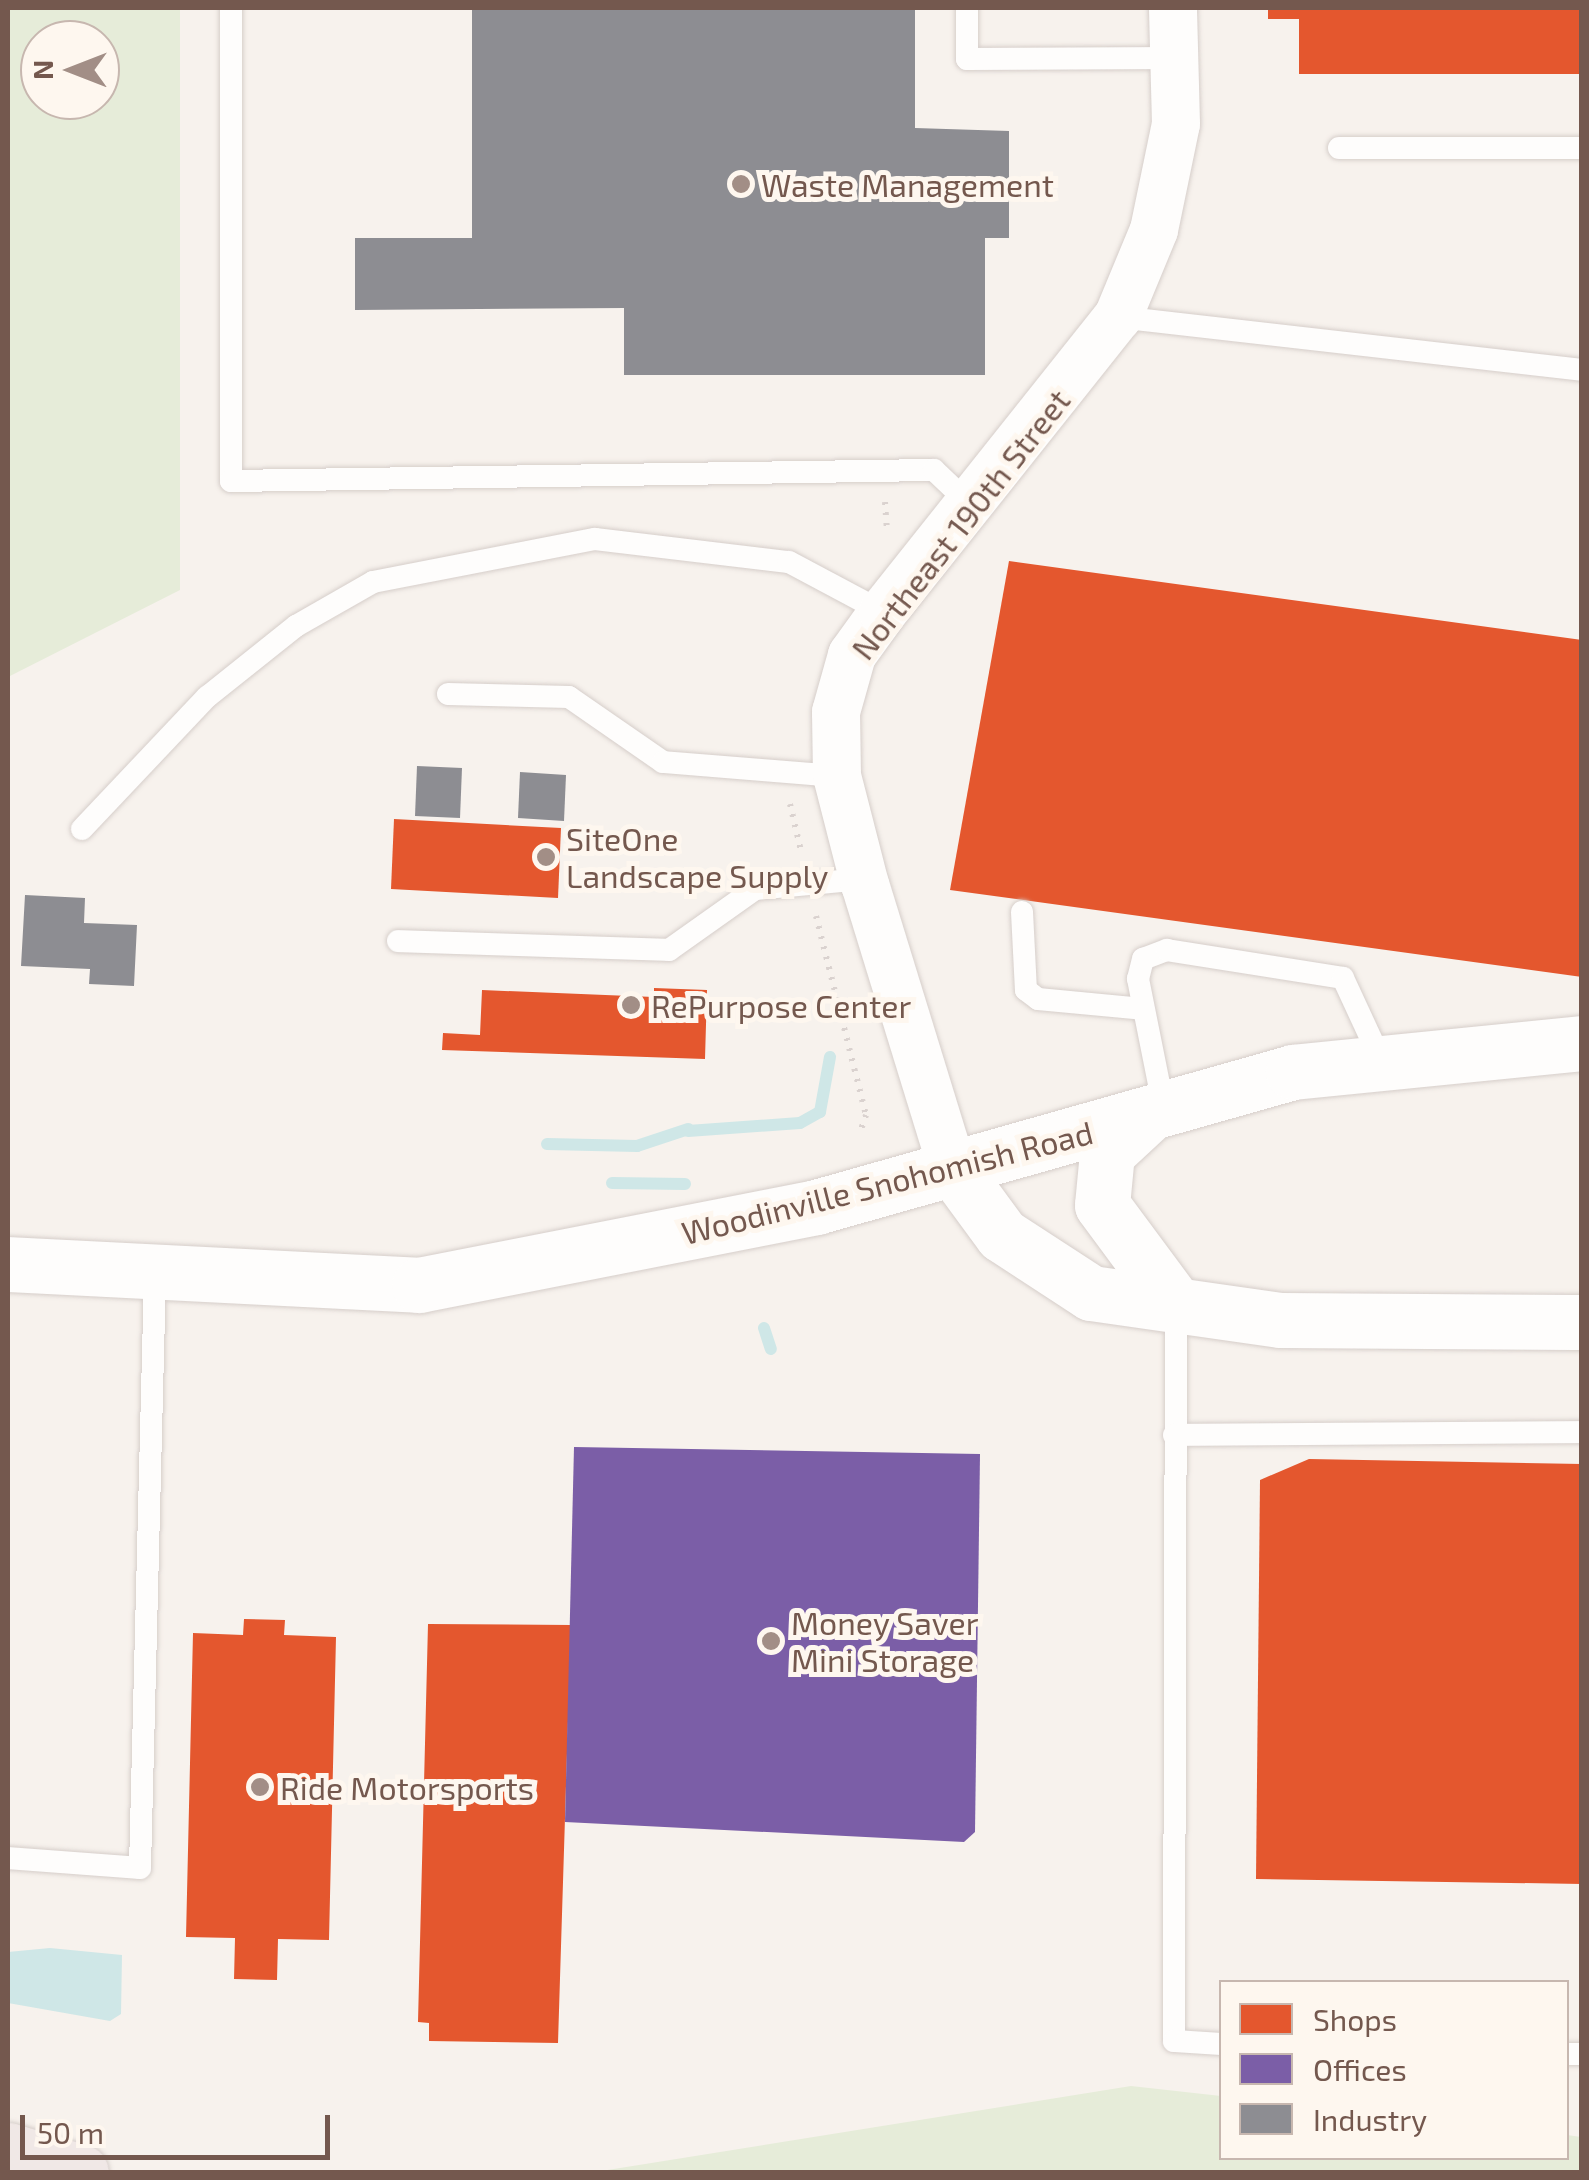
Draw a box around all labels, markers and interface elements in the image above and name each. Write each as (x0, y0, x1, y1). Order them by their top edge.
north arrow (20, 20, 120, 120)
text: N (25, 60, 59, 80)
place label: Waste Management (761, 165, 1054, 203)
marker: Waste Management (730, 173, 752, 195)
street label: Northeast 190th Street (843, 381, 1077, 667)
place label: SiteOne Landscape Supply (566, 820, 828, 895)
marker: SiteOne Landscape Supply (535, 846, 557, 868)
place label: RePurpose Center (651, 986, 911, 1024)
marker: RePurpose Center (620, 994, 642, 1016)
street label: Woodinville Snohomish Road (677, 1112, 1097, 1252)
place label: Money Saver Mini Storage (791, 1604, 979, 1679)
marker: Money Saver Mini Storage (760, 1630, 782, 1652)
place label: Ride Motorsports (280, 1768, 534, 1806)
marker: Ride Motorsports (249, 1776, 271, 1798)
legend (1219, 1980, 1569, 2160)
text: Shops (1313, 2001, 1397, 2037)
text: Offices (1313, 2051, 1407, 2087)
scale bar (25, 2095, 335, 2157)
text: Industry (1313, 2101, 1427, 2137)
text: 50 m (37, 2114, 104, 2150)

